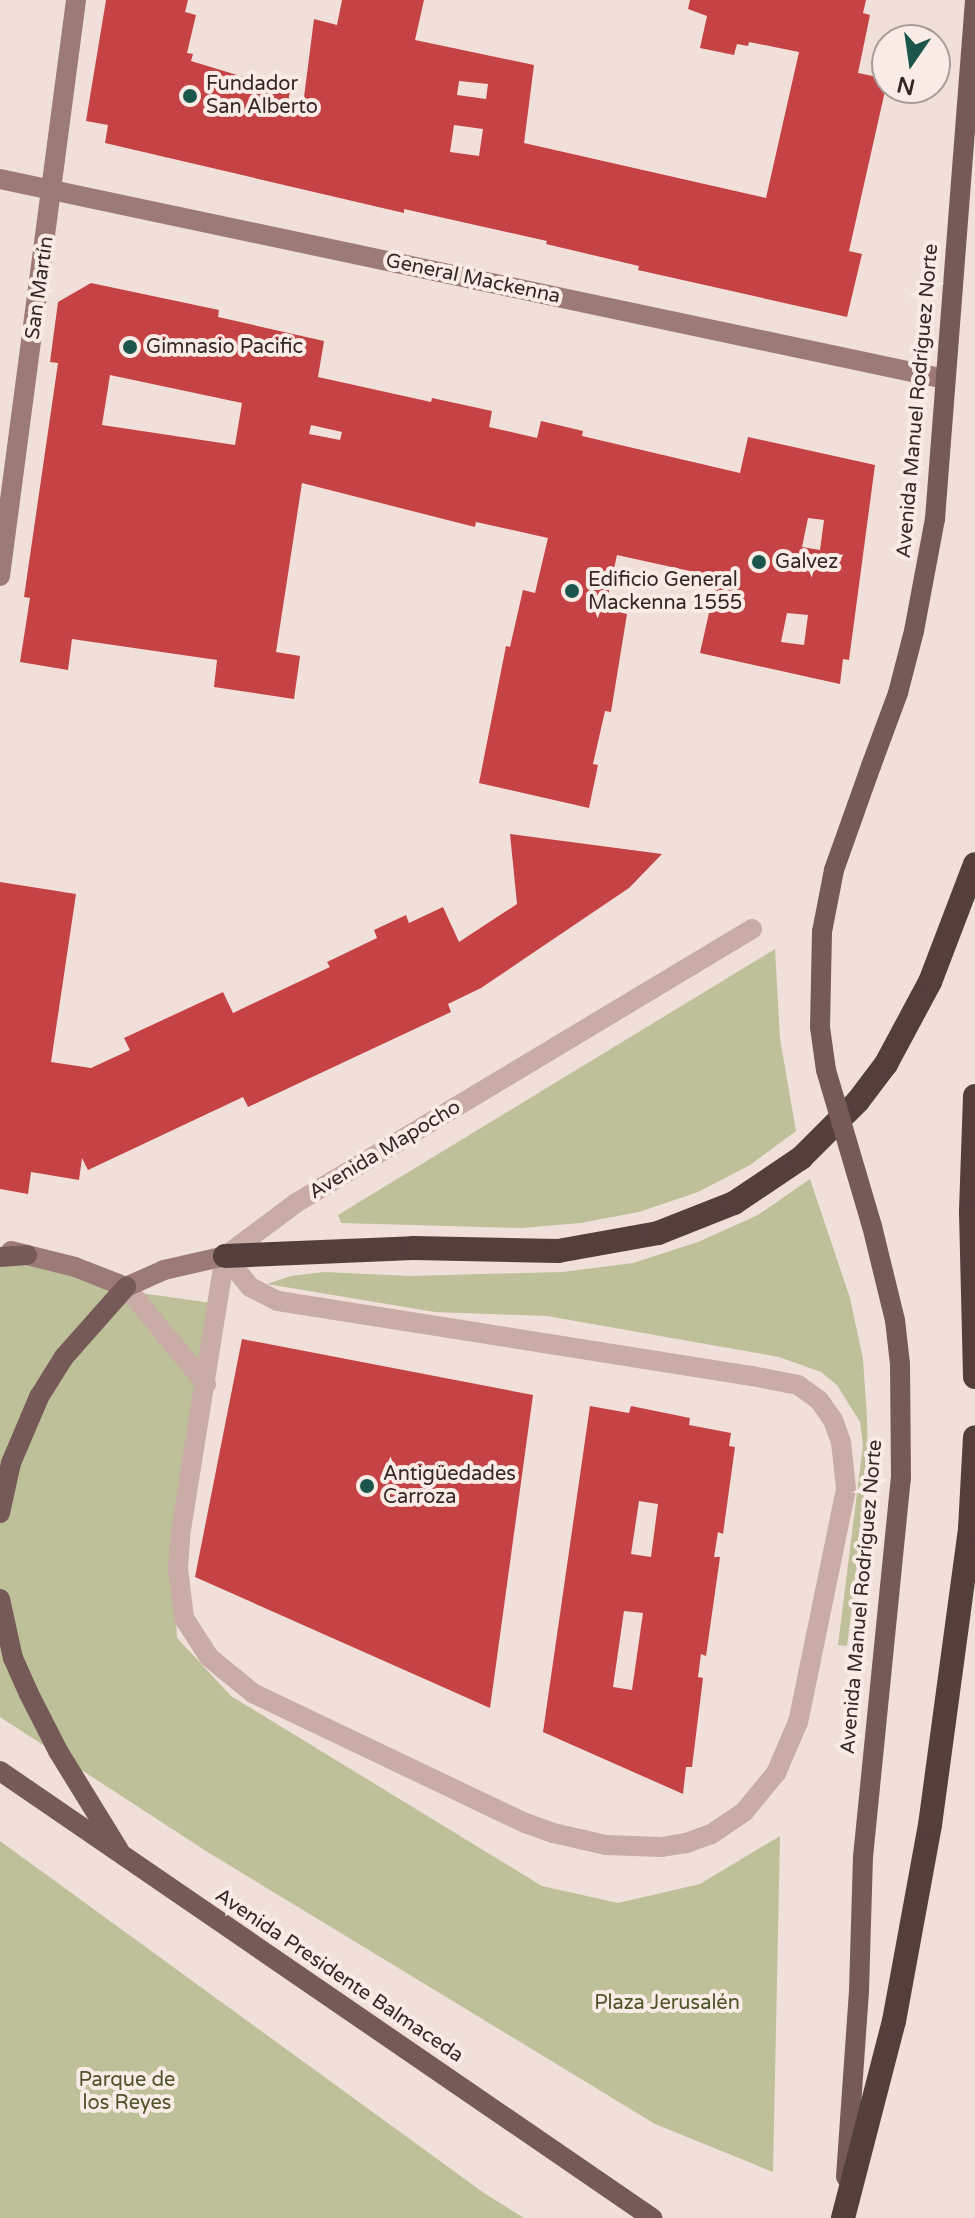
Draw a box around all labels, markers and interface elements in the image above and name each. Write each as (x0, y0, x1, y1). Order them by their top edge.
north arrow (871, 24, 951, 104)
text: N (895, 71, 918, 100)
place label: Fundador San Alberto (206, 72, 318, 119)
marker: Fundador San Alberto (181, 87, 199, 105)
street label: San Martín (21, 235, 59, 341)
street label: Avenida Manuel Rodríguez Norte (892, 243, 944, 559)
street label: General Mackenna (383, 249, 563, 309)
place label: Gimnasio Pacific (146, 335, 303, 359)
marker: Gimnasio Pacific (121, 338, 139, 356)
place label: Galvez (775, 550, 838, 574)
marker: Galvez (750, 553, 768, 571)
place label: Edificio General Mackenna 1555 (588, 568, 742, 615)
marker: Edificio General Mackenna 1555 (563, 582, 581, 600)
street label: Avenida Mapocho (305, 1095, 465, 1205)
street label: Avenida Manuel Rodríguez Norte (836, 1439, 888, 1755)
place label: Antigüedades Carroza (383, 1462, 516, 1509)
marker: Antigüedades Carroza (358, 1477, 376, 1495)
street label: Avenida Presidente Balmaceda (210, 1884, 468, 2068)
park label: Plaza Jerusalén (594, 1991, 740, 2015)
park label: Parque de los Reyes (79, 2068, 175, 2115)

